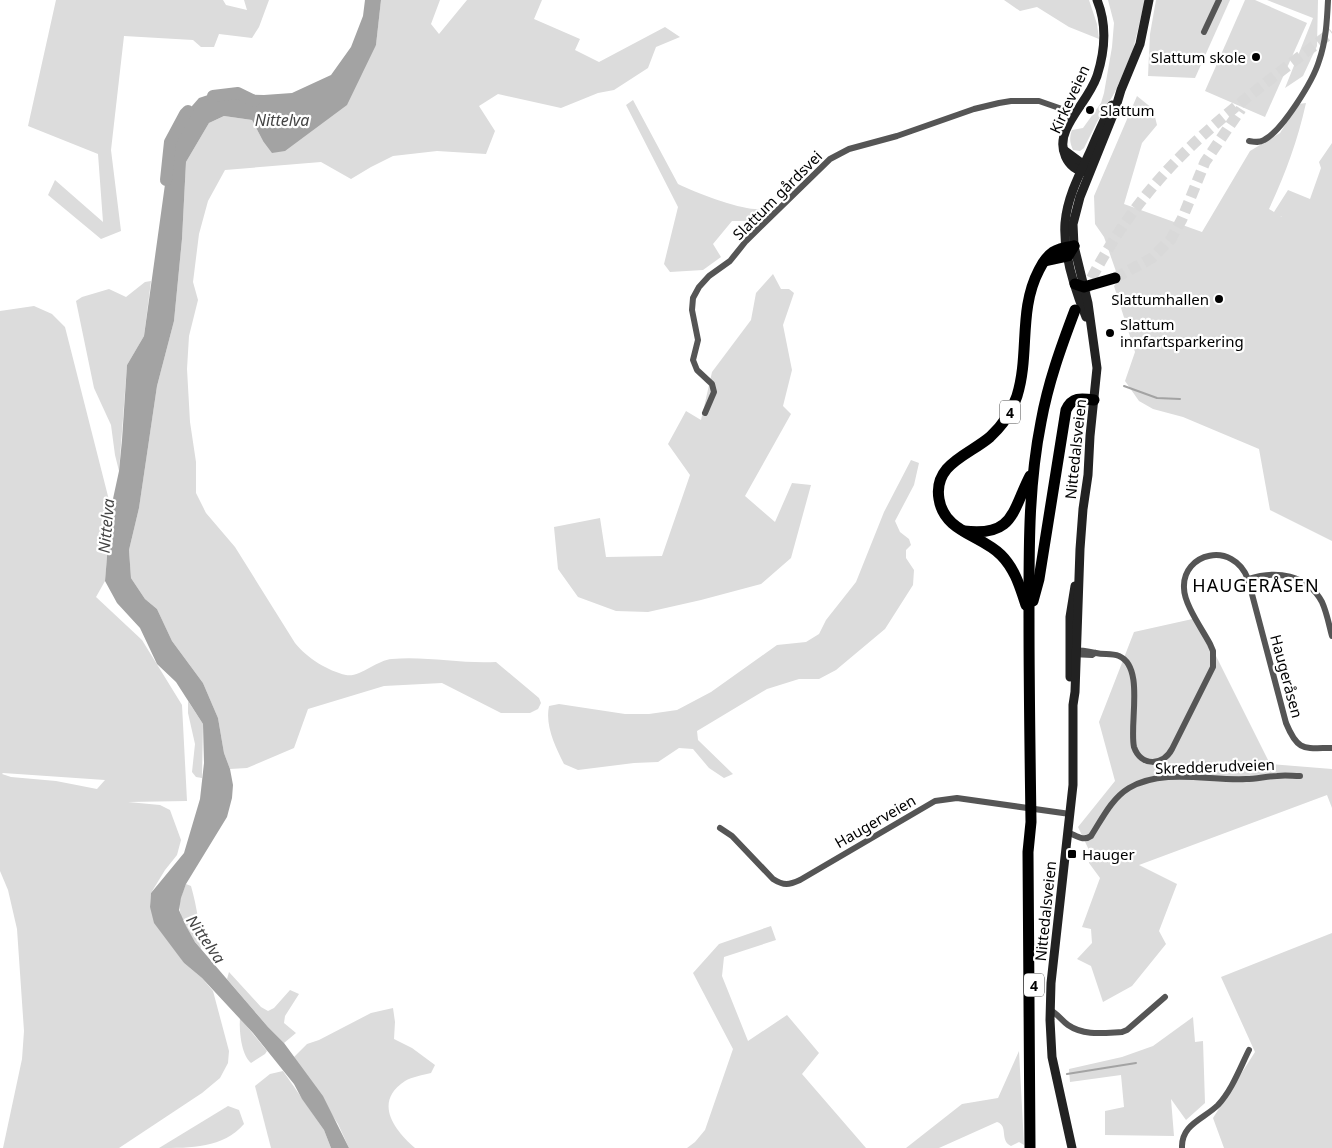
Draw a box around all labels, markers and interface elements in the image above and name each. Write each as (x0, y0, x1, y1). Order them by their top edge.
place label: Slattum skole (1151, 47, 1246, 67)
marker: Slattum skole (1250, 51, 1262, 63)
street label: Kirkeveien (1044, 62, 1094, 136)
place label: Slattum (1100, 100, 1155, 120)
marker: Slattum (1084, 104, 1096, 116)
water label: Nittelva (255, 109, 309, 131)
street label: Slattum gårdsvei (728, 146, 826, 244)
place label: Slattumhallen (1111, 289, 1209, 309)
marker: Slattumhallen (1213, 293, 1225, 305)
place label: Slattum innfartsparkering (1120, 314, 1244, 351)
marker: Slattum innfartsparkering (1104, 327, 1116, 339)
street label: Nittedalsveien (1060, 398, 1090, 500)
road number: 4 (1000, 401, 1020, 424)
water label: Nittelva (93, 498, 119, 554)
district label: HAUGERÅSEN (1192, 573, 1320, 597)
street label: Haugeråsen (1266, 632, 1308, 720)
street label: Skredderudveien (1155, 754, 1275, 778)
street label: Haugerveien (831, 790, 919, 852)
place label: Hauger (1082, 844, 1135, 864)
marker: Hauger (1066, 848, 1078, 860)
street label: Nittedalsveien (1030, 860, 1060, 962)
water label: Nittelva (181, 910, 231, 968)
road number: 4 (1024, 974, 1044, 996)

